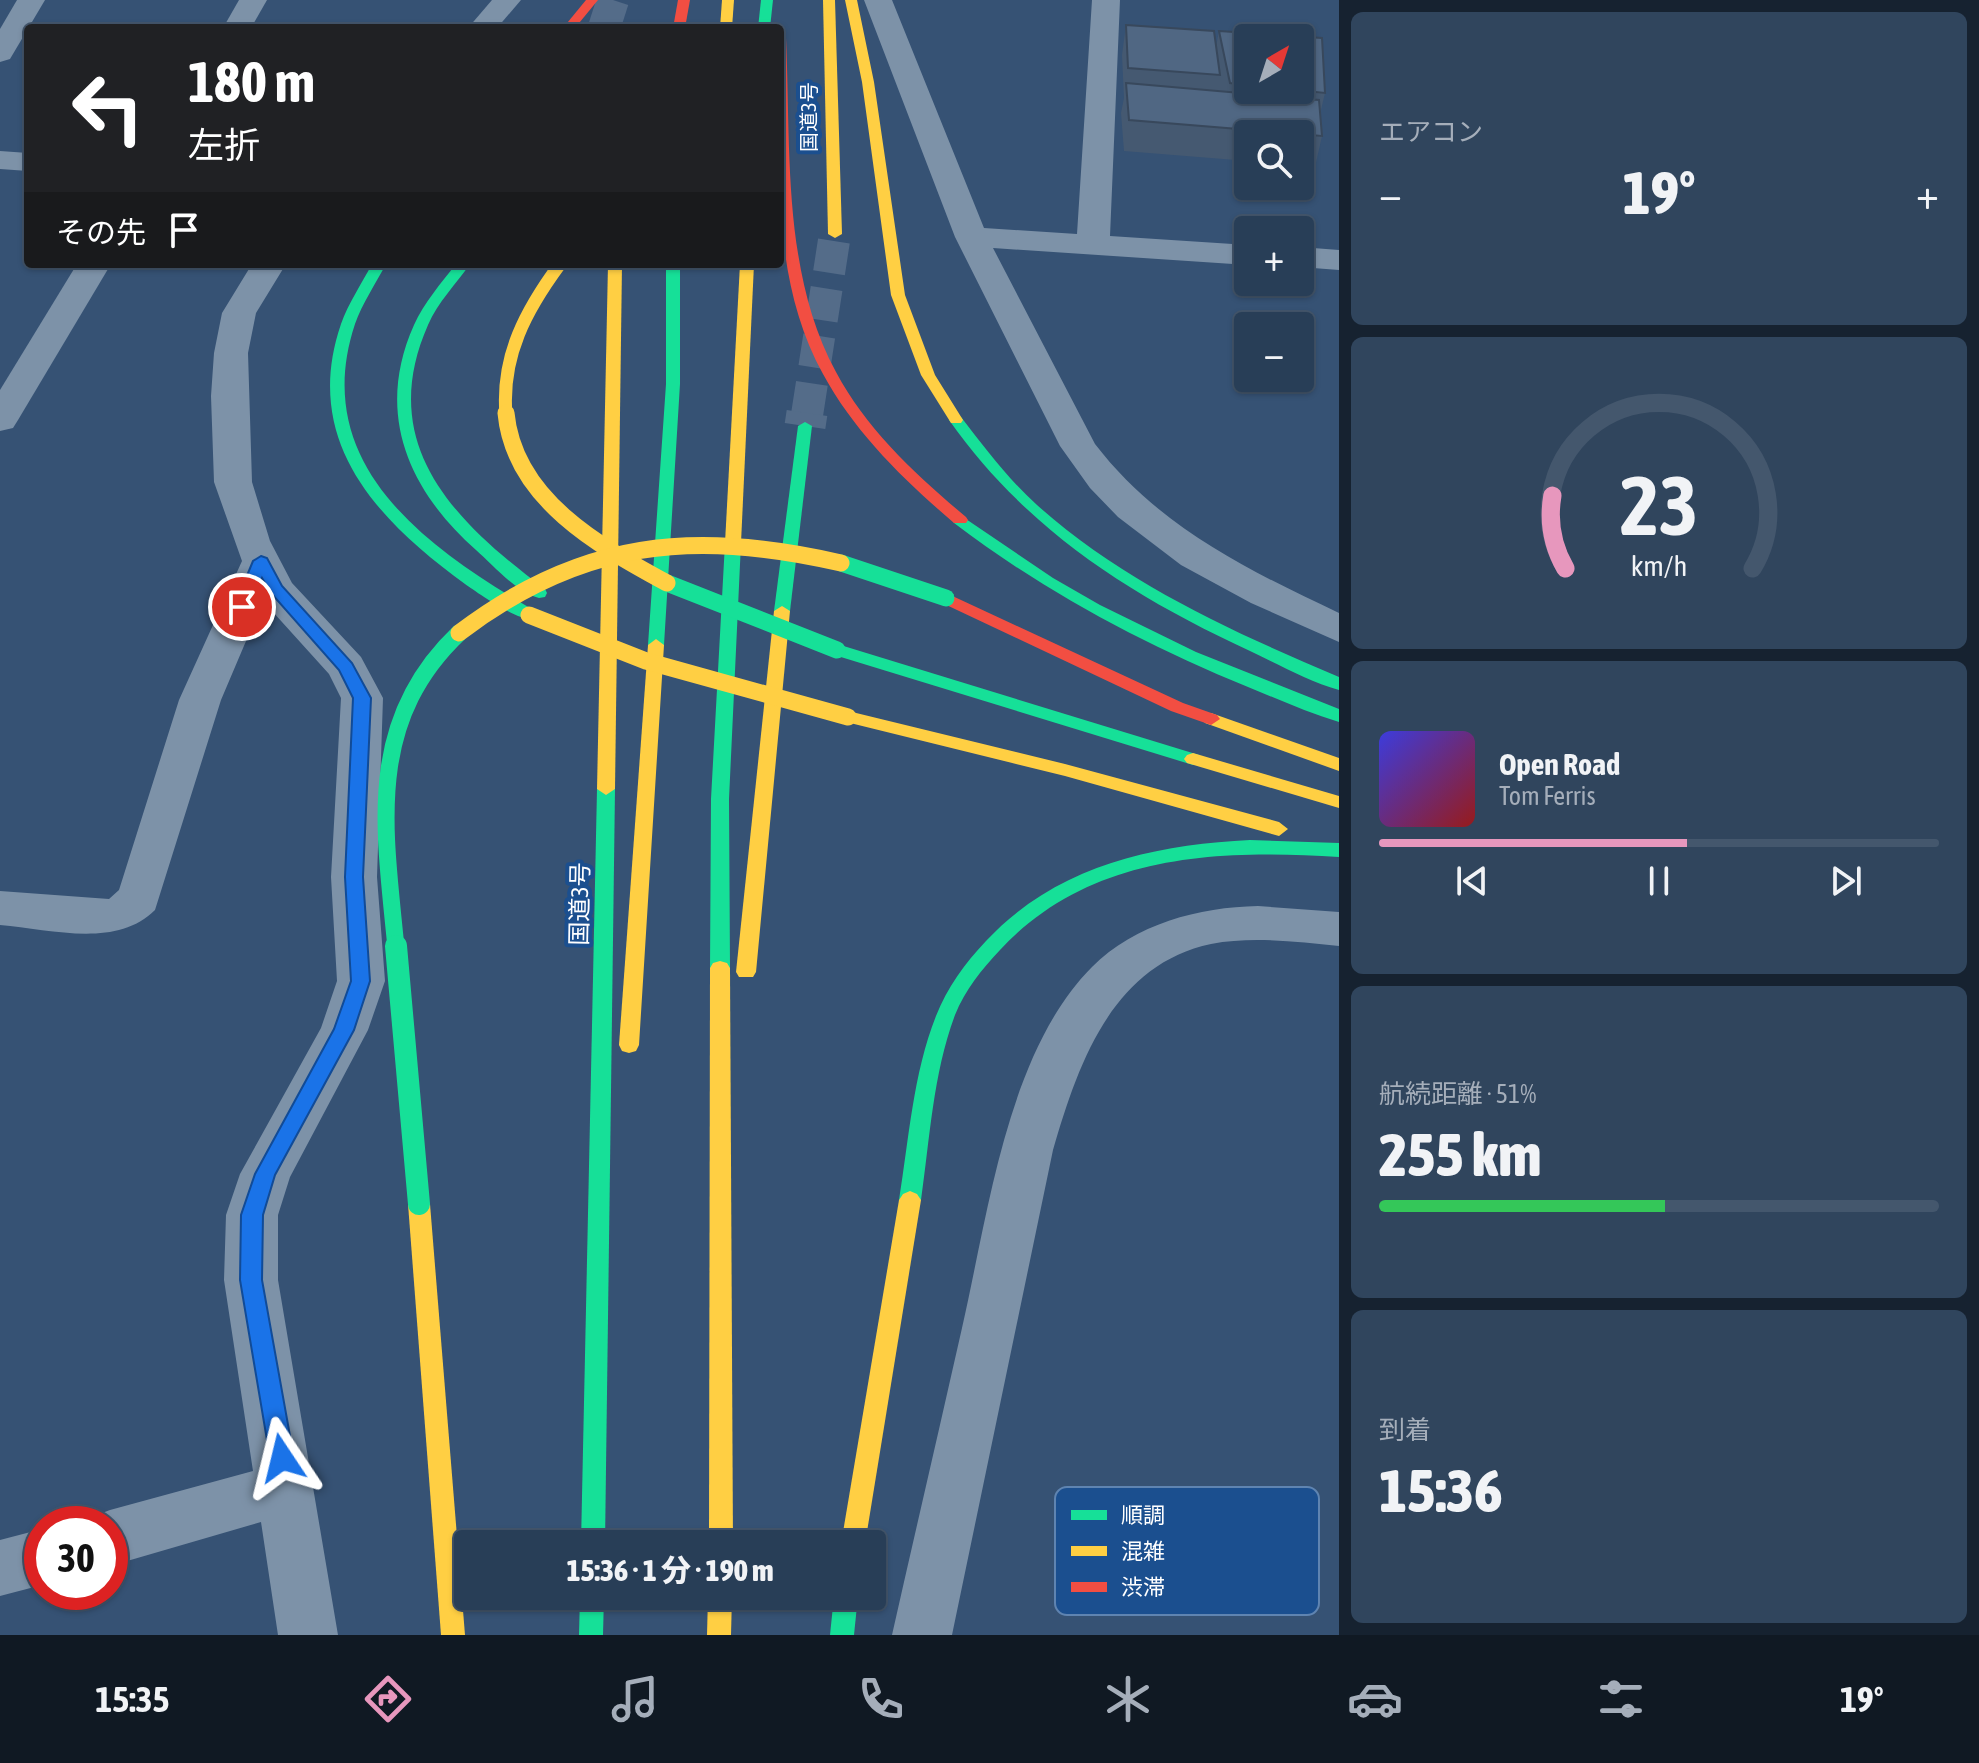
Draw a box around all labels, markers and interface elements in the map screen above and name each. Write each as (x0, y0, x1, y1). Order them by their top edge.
north arrow (1234, 24, 1314, 104)
map controls (1234, 24, 1314, 392)
text: 180 m (188, 50, 315, 114)
icon: left (56, 56, 160, 160)
street label: 国道3号 (797, 82, 820, 152)
text: エアコン (1379, 117, 1483, 147)
button: search (1234, 120, 1314, 200)
text: 左折 (188, 124, 260, 166)
text: 19° (1623, 158, 1695, 227)
text: − (1379, 168, 1402, 218)
text: + (1916, 168, 1939, 218)
icon: arrive (162, 208, 206, 252)
text: その先 (56, 215, 146, 249)
button: + (1234, 216, 1314, 296)
button: − (1234, 312, 1314, 392)
text: 23 (1620, 456, 1698, 552)
text: km/h (1631, 549, 1687, 582)
pin (208, 573, 276, 641)
icon: arrive (220, 585, 264, 629)
text: Open Road (1499, 747, 1620, 781)
text: Tom Ferris (1499, 781, 1596, 811)
icon: previous (1450, 859, 1494, 903)
icon: pause (1637, 859, 1681, 903)
icon: next (1824, 859, 1868, 903)
street label: 国道3号 (565, 862, 594, 946)
text: 航続距離 · 51% (1379, 1079, 1536, 1109)
text: 255 km (1379, 1120, 1541, 1189)
text: 到着 (1379, 1415, 1431, 1445)
position arrow (240, 1416, 324, 1500)
text: 15:36 (1379, 1456, 1502, 1525)
legend (1055, 1487, 1319, 1615)
text: 順調 (1121, 1502, 1165, 1528)
speed limit sign: 30 (24, 1506, 128, 1610)
text: 混雑 (1121, 1538, 1165, 1564)
text: 15:36 · 1 分 · 190 m (566, 1553, 774, 1587)
text: 渋滞 (1121, 1574, 1165, 1600)
icon: directions (360, 1671, 416, 1727)
icon: music (607, 1671, 663, 1727)
icon: phone (853, 1671, 909, 1727)
icon: climate (1100, 1671, 1156, 1727)
icon: car (1347, 1671, 1403, 1727)
icon: filters (1593, 1671, 1649, 1727)
text: 15:35 (95, 1678, 169, 1720)
text: 19° (1840, 1678, 1884, 1720)

